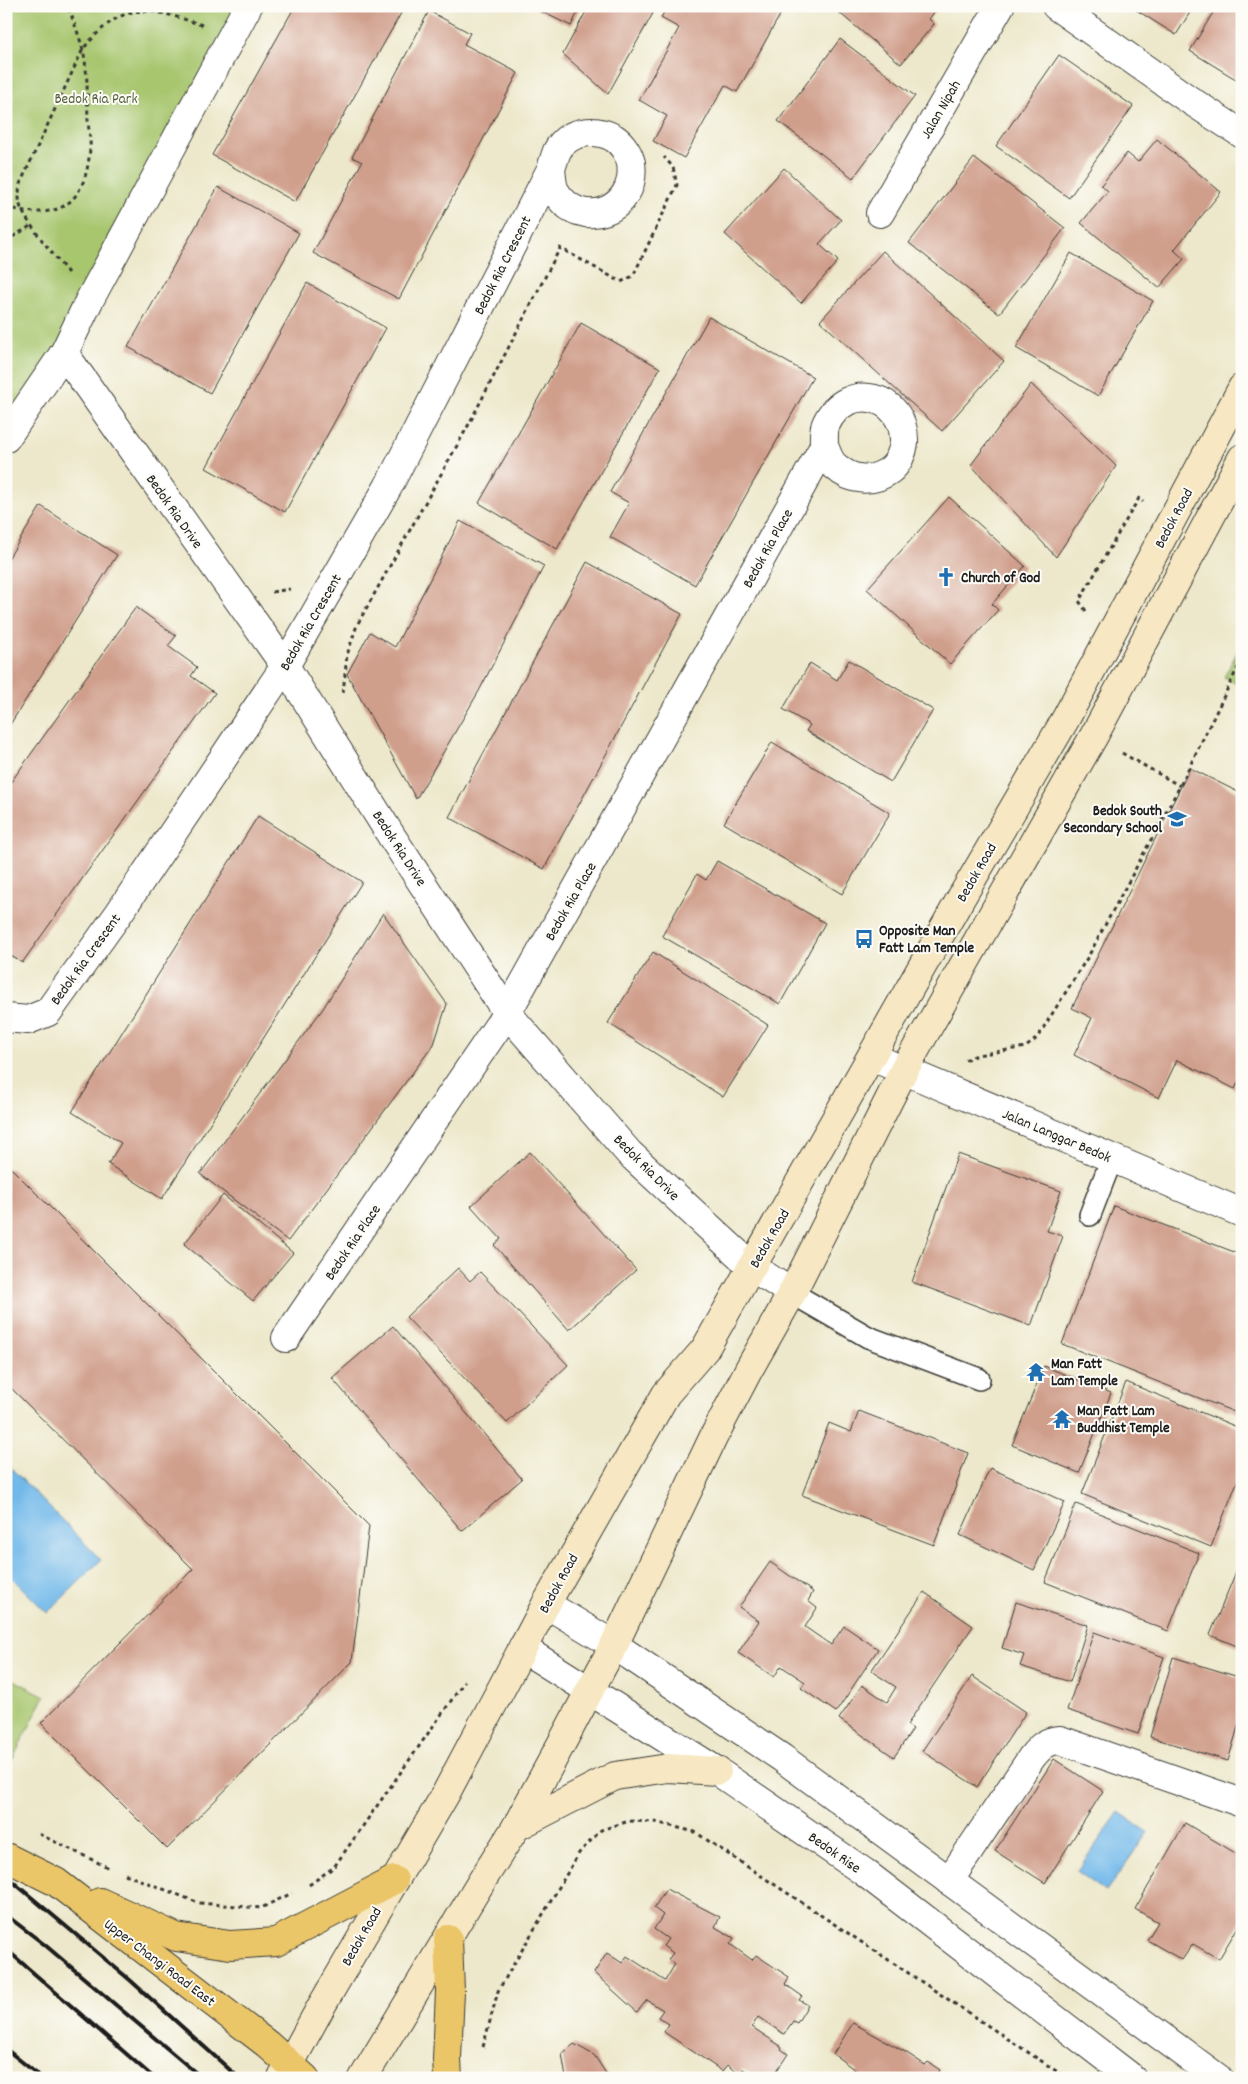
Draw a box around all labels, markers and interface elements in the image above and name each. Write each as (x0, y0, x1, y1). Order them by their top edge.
street label: Jalan Nipah (916, 76, 967, 143)
park label: Bedok Ria Park (54, 89, 138, 111)
street label: Bedok Ria Crescent (469, 212, 538, 319)
street label: Bedok Ria Drive (140, 470, 207, 554)
street label: Bedok Road (1150, 485, 1200, 553)
street label: Bedok Ria Place (738, 505, 800, 593)
church icon: Church of God (935, 566, 957, 588)
place label: Church of God (961, 568, 1040, 590)
street label: Bedok Ria Crescent (275, 570, 349, 675)
place label: Bedok South Secondary School (1064, 801, 1162, 840)
street label: Bedok Ria Drive (366, 807, 431, 892)
school or university icon: Bedok South Secondary School (1166, 808, 1188, 830)
street label: Bedok Road (952, 839, 1004, 907)
street label: Bedok Ria Place (540, 858, 603, 945)
street label: Bedok Ria Crescent (46, 909, 128, 1011)
place label: Opposite Man Fatt Lam Temple (879, 921, 975, 960)
bus stop icon: Opposite Man Fatt Lam Temple (853, 928, 875, 950)
street label: Jalan Langgar Bedok (998, 1104, 1114, 1170)
street label: Bedok Ria Drive (607, 1130, 684, 1207)
street label: Bedok Ria Place (320, 1200, 387, 1286)
street label: Bedok Road (745, 1205, 797, 1273)
place label: Man Fatt Lam Temple (1051, 1354, 1118, 1393)
temple icon: Man Fatt Lam Temple (1025, 1361, 1047, 1383)
place label: Man Fatt Lam Buddhist Temple (1077, 1401, 1170, 1440)
temple icon: Man Fatt Lam Buddhist Temple (1051, 1408, 1073, 1430)
street label: Bedok Road (534, 1550, 585, 1618)
street label: Bedok Rise (803, 1827, 865, 1880)
street label: Bedok Road (337, 1903, 389, 1971)
street label: Upper Changi Road East (98, 1914, 220, 2013)

